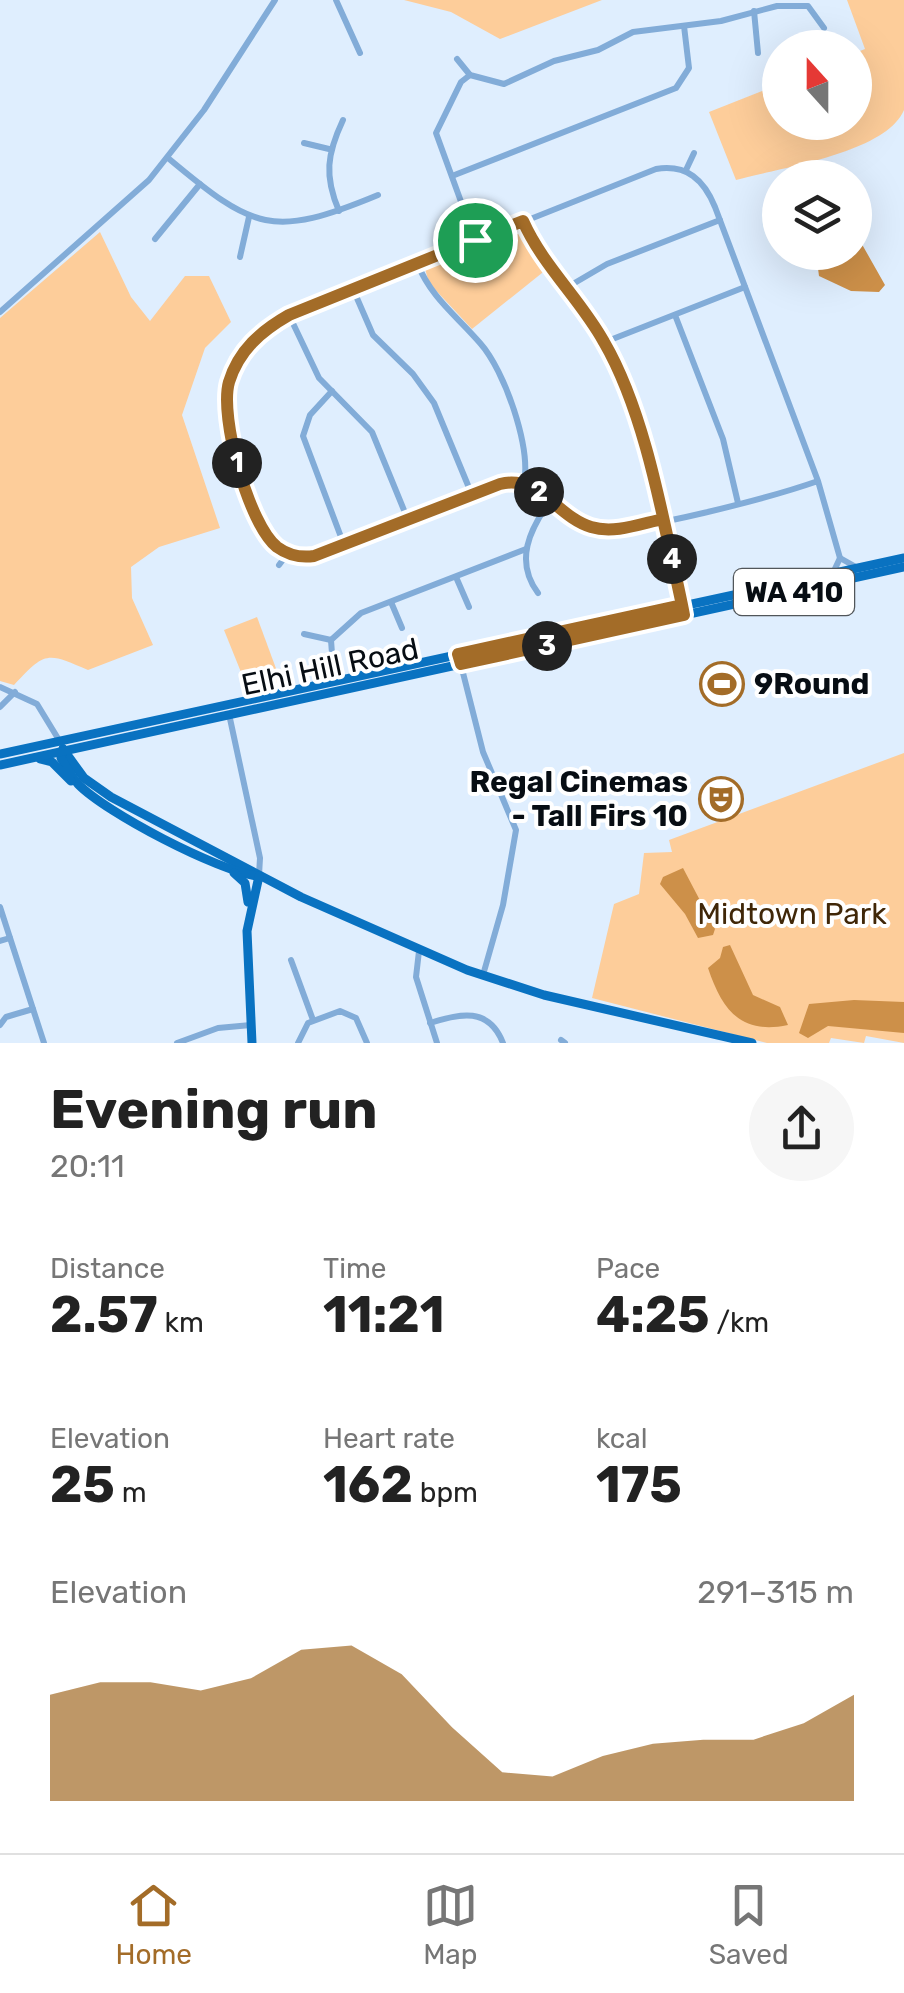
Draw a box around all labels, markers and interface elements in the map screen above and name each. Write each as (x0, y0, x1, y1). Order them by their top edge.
north arrow (762, 30, 872, 140)
map controls (762, 30, 872, 270)
button: layers (762, 160, 872, 270)
pin (433, 198, 518, 283)
icon: arrive (448, 213, 503, 268)
pin: 1 (212, 438, 262, 488)
text: 1 (230, 446, 244, 479)
pin: 2 (514, 467, 564, 517)
text: 2 (530, 475, 548, 508)
pin: 4 (647, 534, 697, 584)
text: 4 (662, 542, 682, 575)
road number: WA 410 (734, 569, 854, 615)
pin: 3 (522, 621, 572, 671)
text: 3 (538, 629, 556, 662)
street label: Elhi Hill Road (238, 631, 422, 703)
sports icon: 9Round (699, 661, 745, 707)
place label: 9Round (754, 666, 870, 702)
place label: Regal Cinemas - Tall Firs 10 (469, 764, 688, 834)
theatre icon: Regal Cinemas - Tall Firs 10 (698, 776, 744, 822)
park label: Midtown Park (697, 896, 887, 932)
button: share (749, 1076, 854, 1181)
text: Evening run (50, 1077, 378, 1142)
text: 20:11 (50, 1147, 125, 1185)
text: Distance (50, 1252, 165, 1285)
text: Time (323, 1252, 386, 1285)
text: Pace (596, 1252, 660, 1285)
text: 2.57 (50, 1285, 158, 1345)
text: 11:21 (323, 1285, 445, 1345)
text: 4:25 (596, 1285, 710, 1345)
text: km (158, 1306, 204, 1339)
text: /km (710, 1306, 769, 1339)
text: Elevation (50, 1422, 170, 1455)
text: Heart rate (323, 1422, 455, 1455)
text: kcal (596, 1422, 647, 1455)
text: 25 (50, 1455, 115, 1515)
text: 162 (323, 1455, 413, 1515)
text: 175 (596, 1455, 682, 1515)
text: m (115, 1476, 147, 1509)
text: bpm (413, 1476, 478, 1509)
text: Elevation (50, 1573, 187, 1611)
text: 291–315 m (697, 1573, 854, 1611)
tab: Home (115, 1878, 192, 1971)
tab: Map (423, 1878, 478, 1971)
tab: Saved (709, 1878, 789, 1971)

